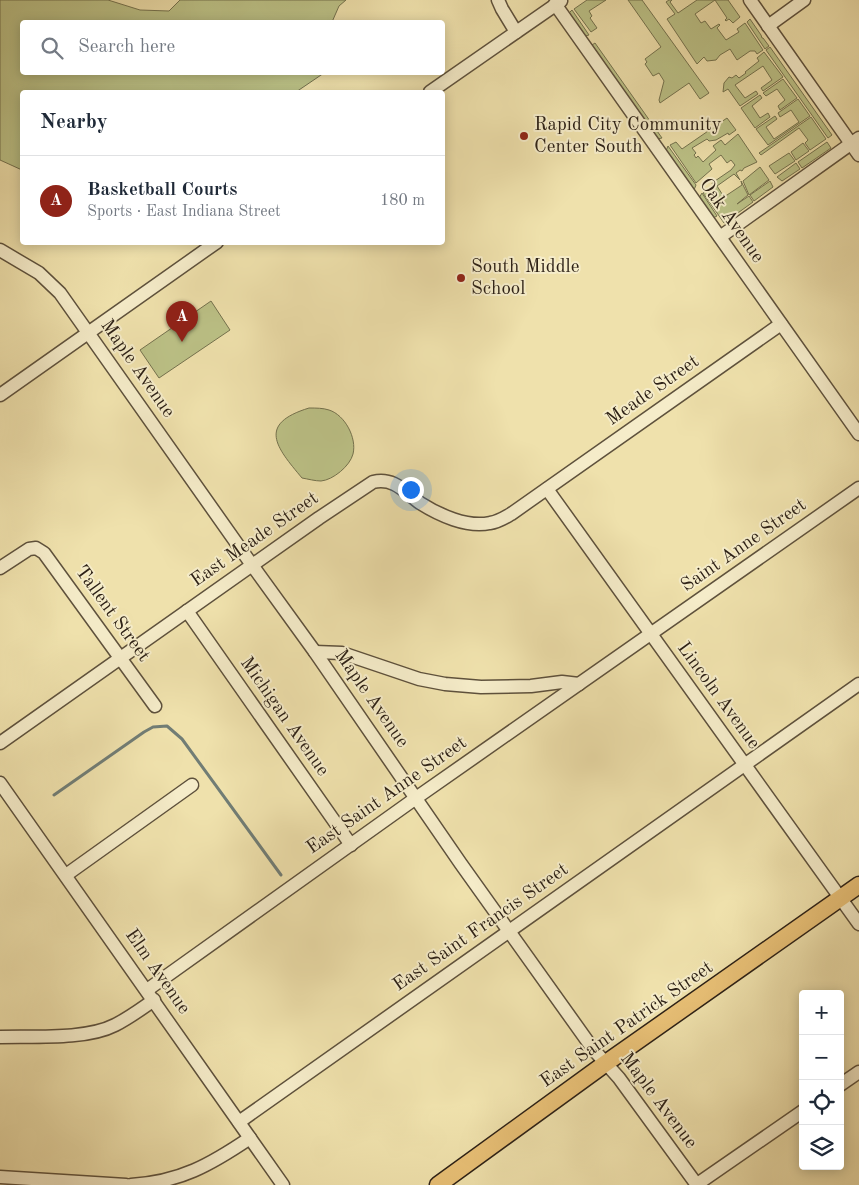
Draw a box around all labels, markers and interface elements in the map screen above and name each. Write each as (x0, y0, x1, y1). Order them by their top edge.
search box (20, 20, 445, 75)
icon: search (38, 34, 66, 62)
text: Search here (78, 38, 175, 57)
text: Nearby (40, 112, 108, 133)
place label: Rapid City Community Center South (534, 116, 722, 157)
marker: Rapid City Community Center South (518, 130, 530, 142)
street label: Oak Avenue (695, 175, 767, 267)
text: Basketball Courts (87, 181, 237, 200)
text: A (50, 193, 62, 209)
text: 180 m (380, 193, 425, 209)
text: Sports · East Indiana Street (87, 204, 281, 220)
place label: South Middle School (471, 258, 579, 299)
marker: South Middle School (455, 272, 467, 284)
pin: A (166, 301, 198, 342)
street label: Maple Avenue (96, 317, 178, 421)
street label: Meade Street (603, 352, 703, 430)
your location (398, 477, 424, 503)
street label: East Meade Street (188, 489, 322, 591)
street label: Saint Anne Street (678, 496, 810, 596)
street label: Tallent Street (71, 562, 153, 666)
street label: Lincoln Avenue (673, 639, 763, 753)
street label: Maple Avenue (330, 647, 412, 751)
street label: Michigan Avenue (236, 654, 332, 780)
street label: East Saint Anne Street (303, 734, 471, 858)
street label: East Saint Francis Street (390, 860, 572, 996)
street label: Elm Avenue (121, 926, 193, 1018)
street label: East Saint Patrick Street (537, 958, 717, 1092)
map controls (799, 990, 844, 1170)
button: + (799, 990, 844, 1035)
button: − (799, 1035, 844, 1080)
street label: Maple Avenue (616, 1049, 700, 1153)
button: locate (799, 1080, 844, 1125)
button: layers (799, 1125, 844, 1170)

